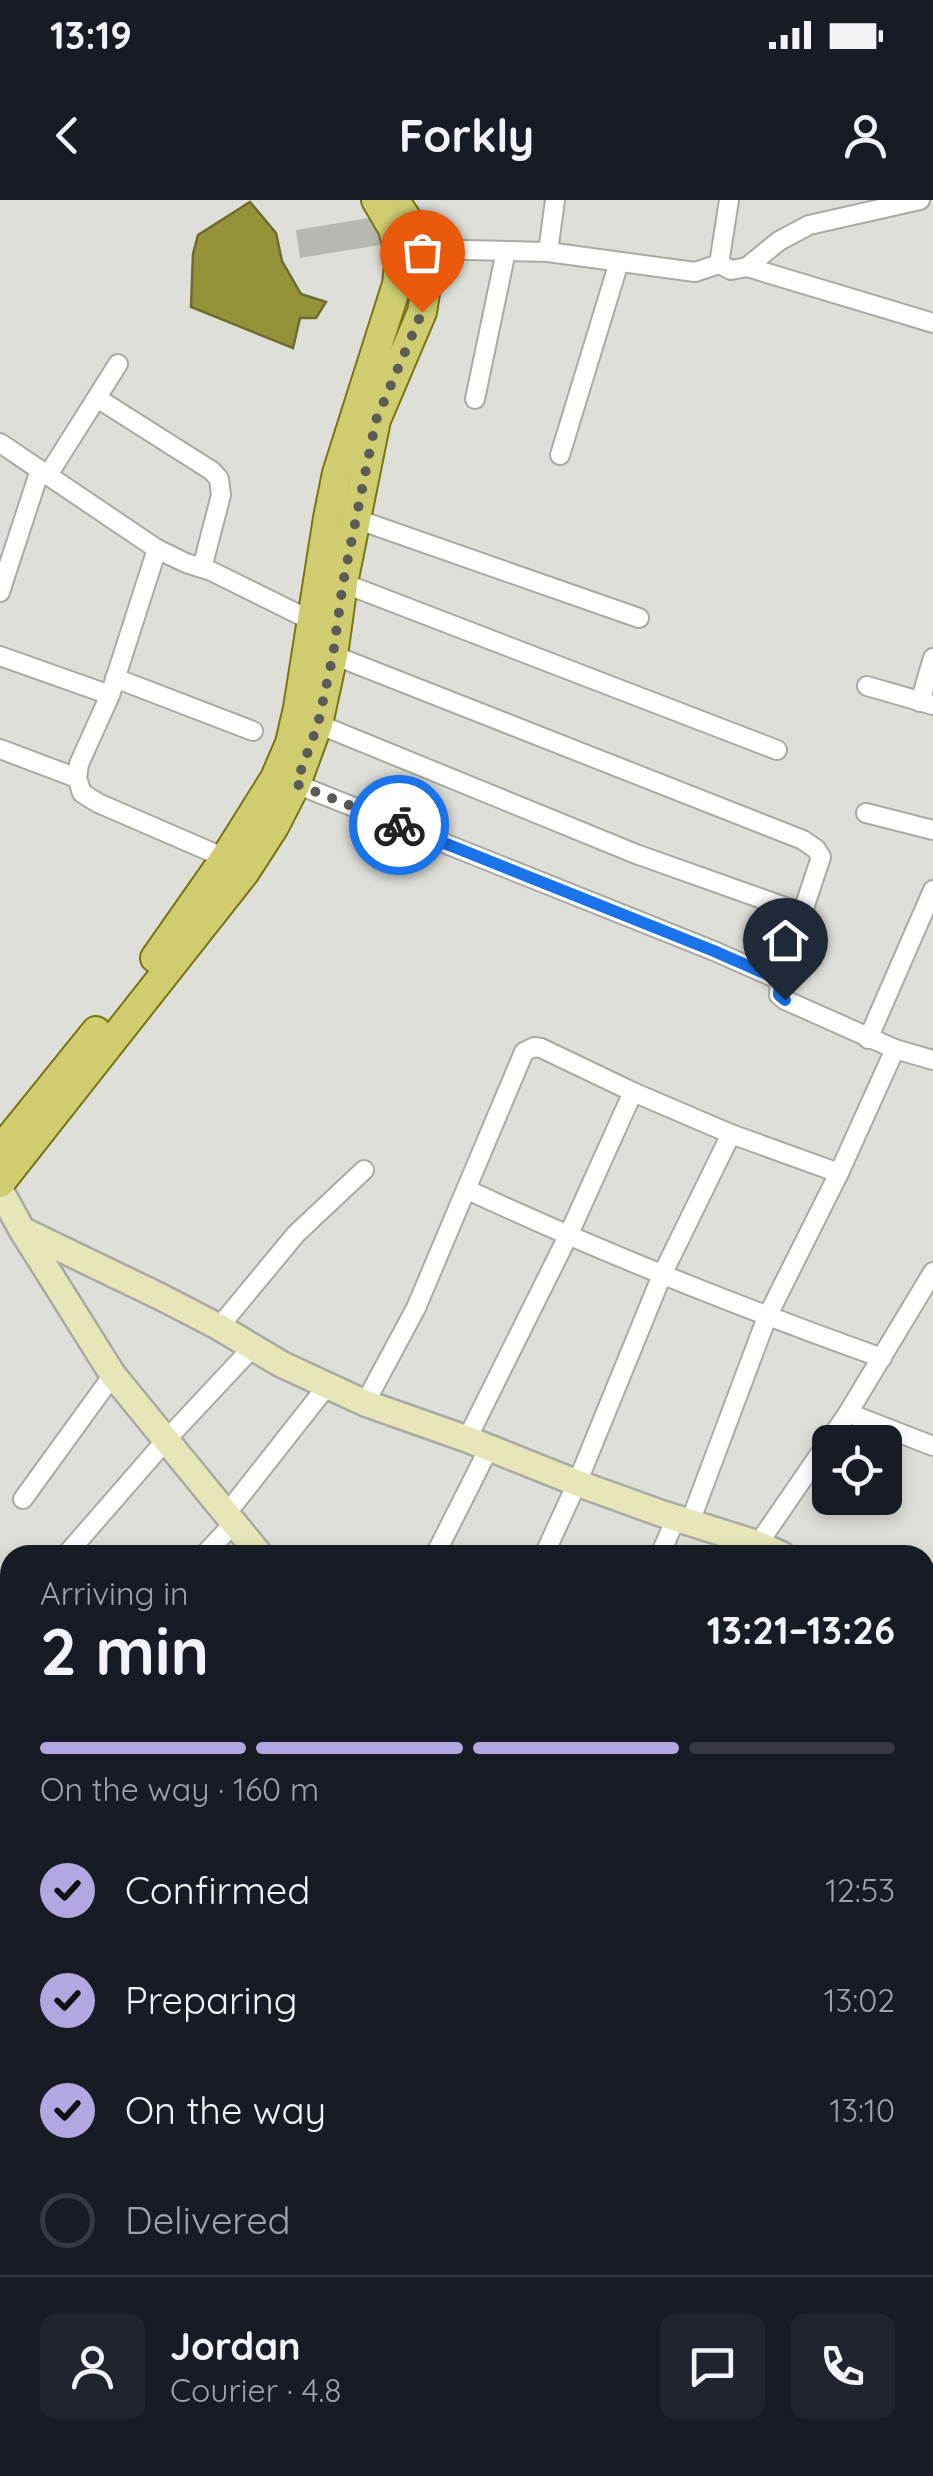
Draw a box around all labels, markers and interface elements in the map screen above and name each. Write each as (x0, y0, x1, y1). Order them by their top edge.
text: 13:19 (50, 11, 132, 59)
text: Forkly (399, 107, 534, 163)
icon: back (40, 108, 95, 163)
icon: person (838, 108, 893, 163)
pin (380, 210, 465, 313)
icon: bag (395, 225, 450, 280)
courier (349, 775, 449, 875)
icon: bike (372, 798, 427, 853)
pin (743, 898, 828, 1001)
icon: home (758, 913, 813, 968)
map controls (812, 1425, 902, 1515)
button: locate (812, 1425, 902, 1515)
text: Arriving in (40, 1573, 189, 1613)
text: 13:21–13:26 (707, 1606, 895, 1654)
text: 2 min (40, 1610, 209, 1691)
text: On the way · 160 m (40, 1769, 319, 1809)
icon: check (40, 1863, 95, 1918)
text: Confirmed (125, 1866, 310, 1914)
text: 12:53 (825, 1870, 895, 1910)
icon: check (40, 1973, 95, 2028)
text: Preparing (125, 1976, 297, 2024)
text: 13:02 (824, 1980, 895, 2020)
icon: check (40, 2083, 95, 2138)
text: On the way (125, 2086, 326, 2134)
text: 13:10 (830, 2090, 895, 2130)
text: Delivered (125, 2196, 291, 2244)
button: person (40, 2314, 145, 2419)
button: chat (660, 2314, 765, 2419)
button: phone (790, 2314, 895, 2419)
text: Jordan (170, 2322, 301, 2370)
text: Courier · 4.8 (170, 2370, 342, 2410)

